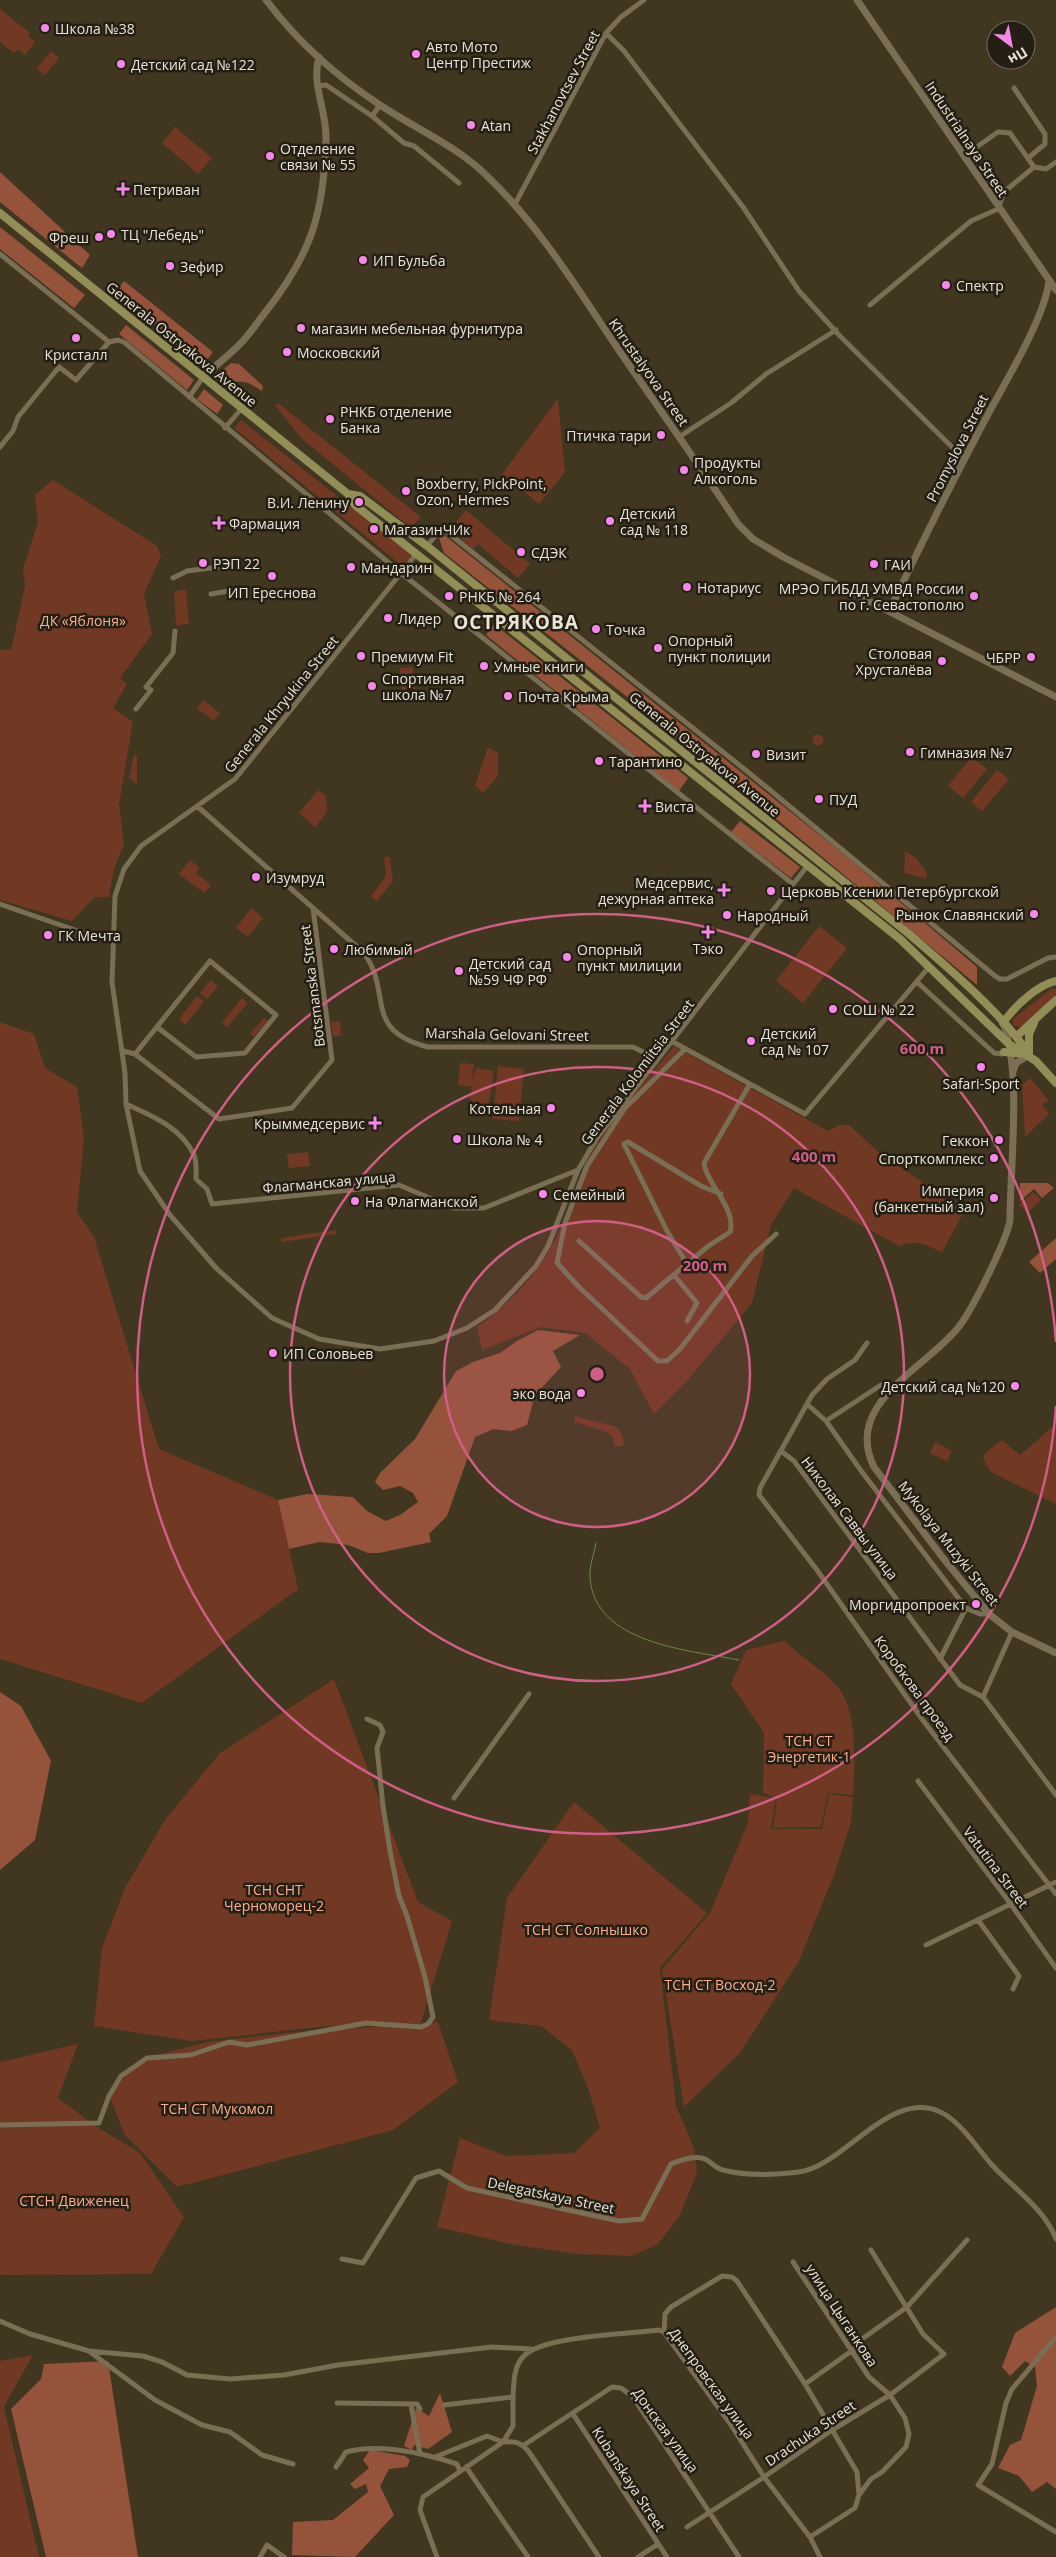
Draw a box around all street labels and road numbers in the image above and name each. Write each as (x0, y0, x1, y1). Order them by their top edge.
street label: Stakhanovtsev Street (522, 27, 604, 157)
street label: Industrialnaya Street (921, 77, 1013, 201)
street label: Generala Ostryakova Avenue (103, 277, 261, 411)
street label: Khrustalyova Street (605, 314, 693, 430)
street label: Promyslova Street (922, 391, 992, 505)
street label: Generala Khryukina Street (220, 631, 342, 777)
street label: Generala Ostryakova Avenue (626, 687, 784, 821)
street label: Botsmanska Street (295, 924, 329, 1048)
street label: Generala Kolomiitsia Street (576, 995, 698, 1149)
street label: Marshala Gelovani Street (425, 1023, 589, 1045)
street label: Флагманская улица (262, 1167, 396, 1197)
street label: Николая Саввы улица (797, 1453, 903, 1583)
street label: Mykolaya Muzyki Street (894, 1477, 1004, 1609)
street label: Коробкова проезд (870, 1632, 960, 1744)
street label: Vatutina Street (959, 1822, 1033, 1912)
street label: Delegatskaya Street (486, 2172, 616, 2218)
street label: улица Цыганкова (802, 2260, 882, 2370)
street label: Днепровская улица (665, 2323, 759, 2443)
street label: Донская улица (629, 2384, 703, 2476)
street label: Drachuka Street (761, 2396, 859, 2470)
street label: Kubanskaya Street (588, 2423, 670, 2535)

